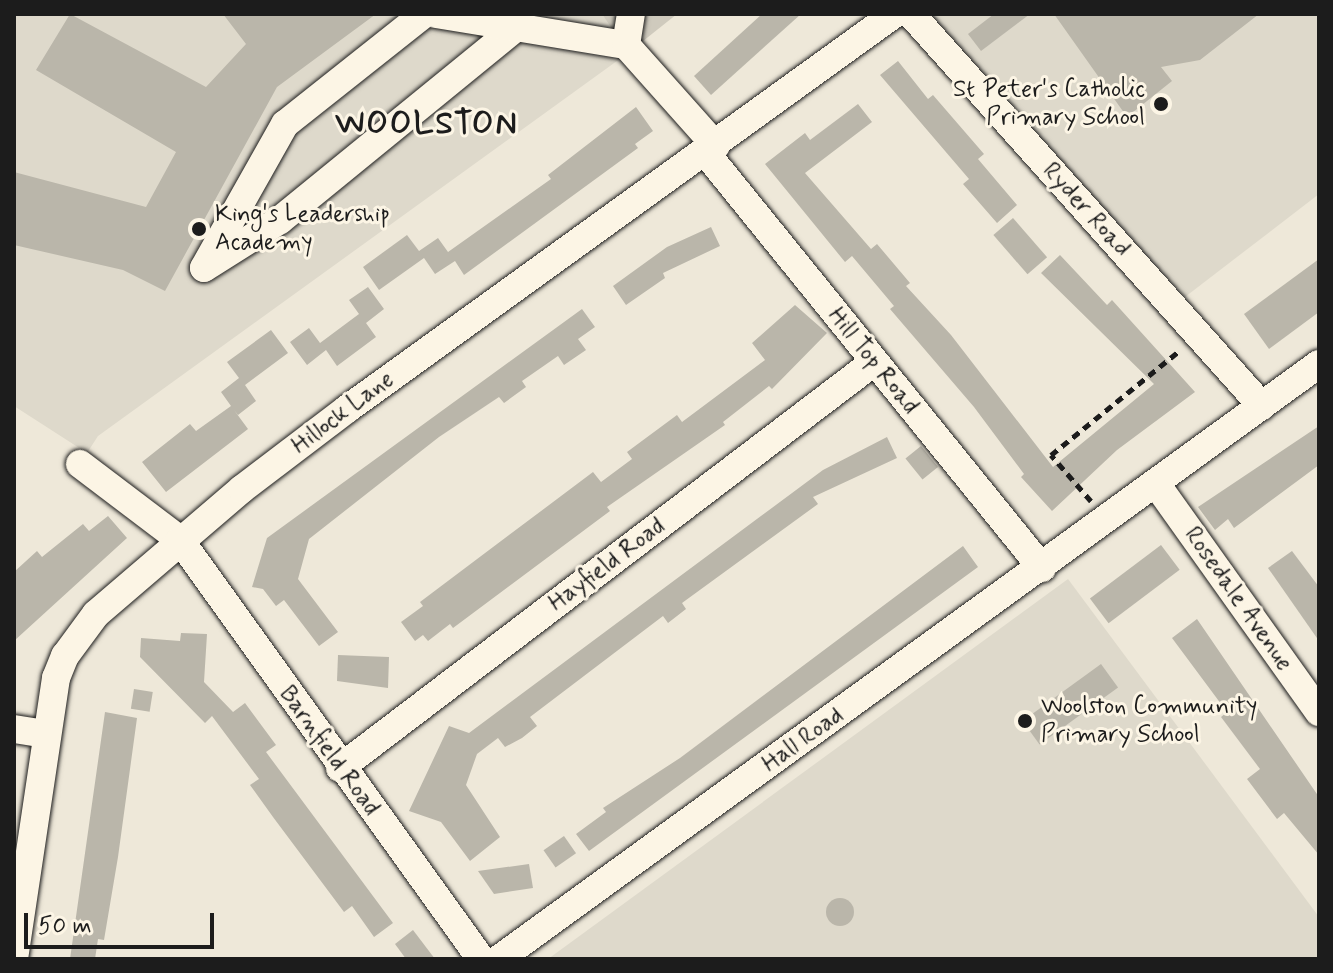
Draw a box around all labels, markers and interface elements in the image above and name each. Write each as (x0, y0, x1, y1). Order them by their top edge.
place label: St Peter's Catholic Primary School (956, 76, 1145, 132)
marker: St Peter's Catholic Primary School (1152, 95, 1170, 113)
district label: WOOLSTON (337, 105, 517, 143)
street label: Ryder Road (1037, 158, 1135, 262)
place label: King's Leadership Academy (215, 201, 393, 257)
marker: King's Leadership Academy (190, 220, 208, 238)
street label: Hill Top Road (822, 303, 924, 419)
street label: Hillock Lane (286, 365, 400, 461)
street label: Hayfield Road (544, 512, 670, 618)
street label: Rosedale Avenue (1177, 520, 1299, 678)
street label: Barnfield Road (273, 681, 385, 821)
place label: Woolston Community Primary School (1041, 693, 1255, 749)
street label: Hall Road (757, 701, 849, 779)
marker: Woolston Community Primary School (1016, 712, 1034, 730)
scale bar (28, 897, 218, 947)
text: 50 m (38, 911, 92, 942)

